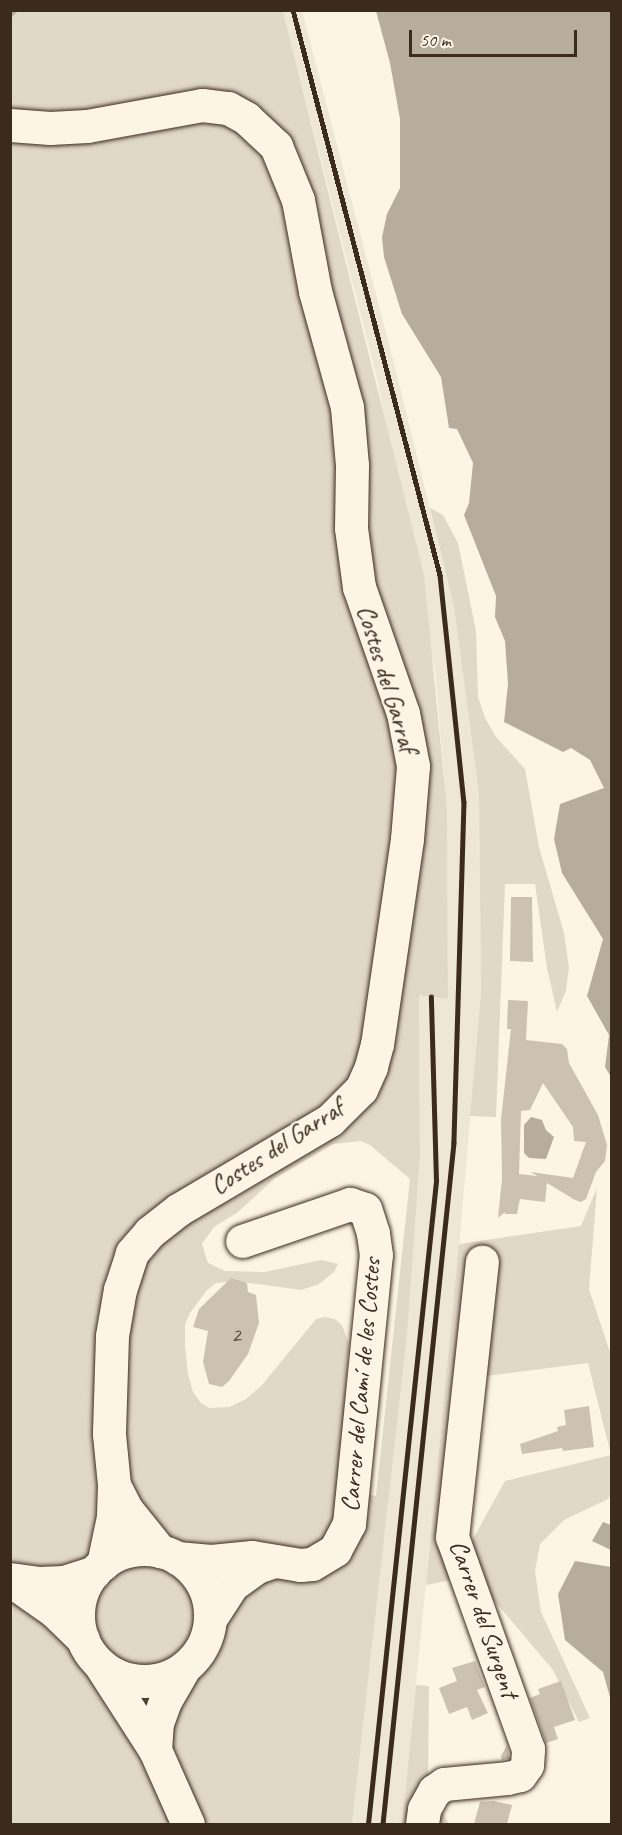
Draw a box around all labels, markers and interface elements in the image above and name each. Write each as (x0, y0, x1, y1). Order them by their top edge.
scale bar (412, 18, 580, 56)
text: 50 m (420, 29, 451, 51)
street label: Costes del Garraf (350, 601, 424, 757)
street label: Costes del Garraf (205, 1092, 349, 1202)
street label: Carrer del Camí de les Costes (334, 1257, 388, 1513)
house number: 2 (231, 1323, 241, 1349)
street label: Carrer del Surgent (442, 1536, 526, 1702)

